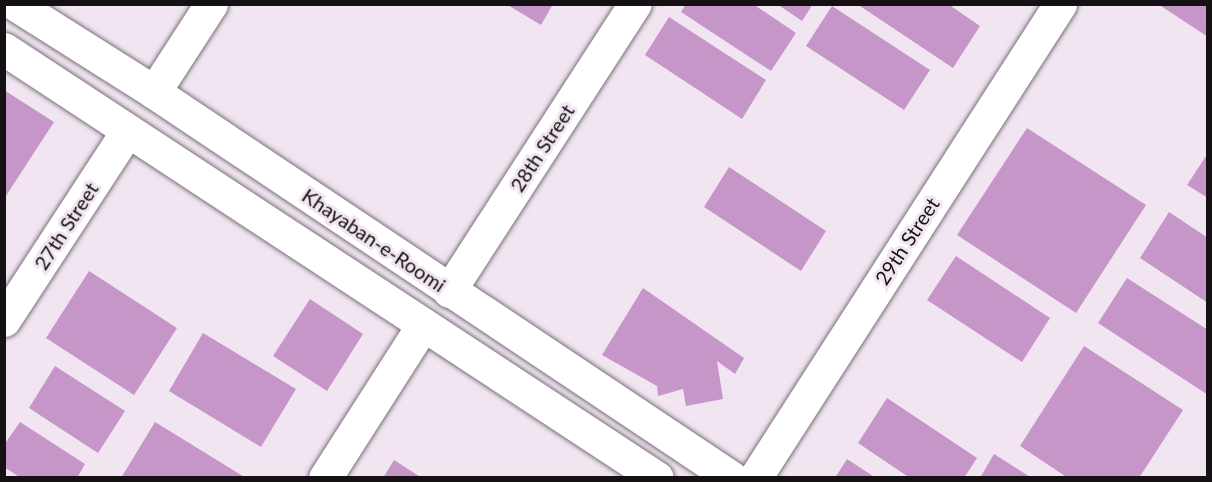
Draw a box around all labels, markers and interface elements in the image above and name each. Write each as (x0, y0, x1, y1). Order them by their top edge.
street label: 28th Street (505, 100, 579, 196)
street label: 27th Street (29, 178, 103, 274)
street label: Khayaban-e-Roomi (298, 183, 450, 297)
street label: 29th Street (870, 193, 944, 289)

